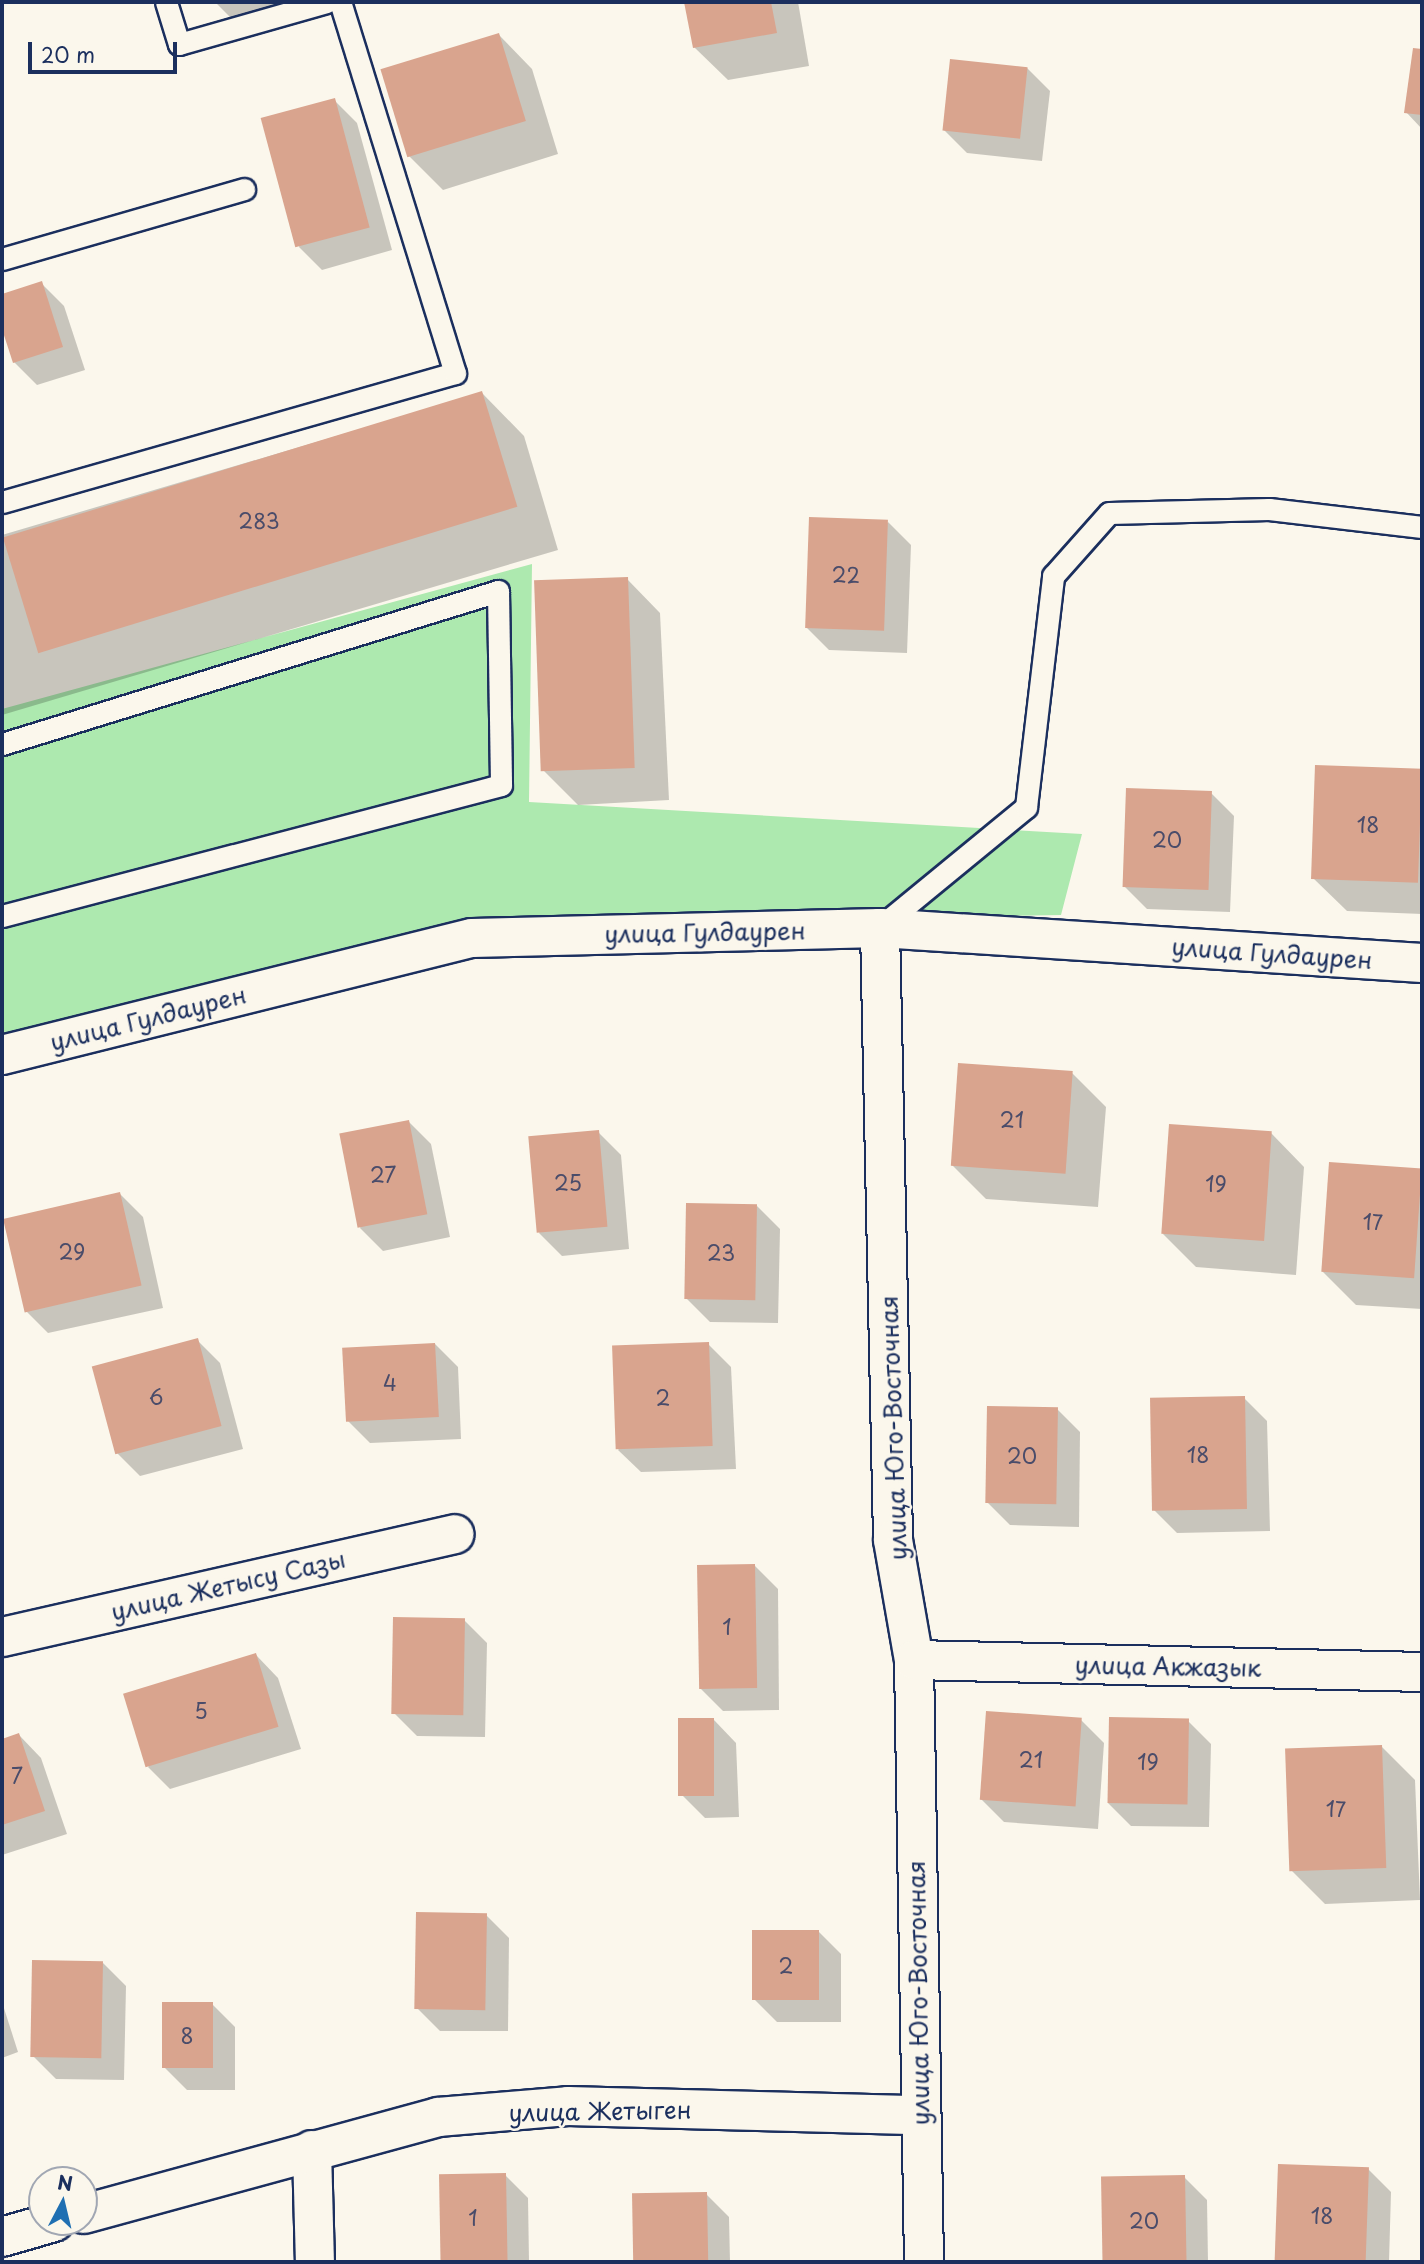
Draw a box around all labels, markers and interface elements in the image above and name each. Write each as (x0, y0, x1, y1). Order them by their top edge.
scale bar (32, 28, 180, 72)
text: 20 m (41, 38, 95, 70)
house number: 283 (238, 507, 280, 533)
house number: 22 (832, 561, 860, 587)
house number: 18 (1357, 811, 1379, 837)
house number: 20 (1152, 826, 1182, 852)
street label: улица Гулдаурен (604, 916, 806, 948)
street label: улица Гулдаурен (1170, 932, 1374, 974)
street label: улица Гулдаурен (46, 980, 250, 1056)
house number: 21 (1000, 1106, 1024, 1132)
house number: 27 (370, 1161, 396, 1187)
house number: 25 (554, 1169, 582, 1195)
house number: 19 (1205, 1170, 1227, 1196)
house number: 17 (1363, 1208, 1383, 1234)
house number: 29 (59, 1238, 85, 1264)
house number: 23 (707, 1239, 735, 1265)
street label: улица Юго-Восточная (874, 1295, 912, 1561)
house number: 4 (383, 1369, 397, 1395)
house number: 6 (149, 1383, 163, 1409)
house number: 2 (656, 1384, 670, 1410)
house number: 18 (1187, 1441, 1209, 1467)
house number: 20 (1007, 1442, 1037, 1468)
street label: улица Жетысу Сазы (107, 1544, 349, 1626)
house number: 1 (722, 1613, 732, 1639)
street label: улица Акжазык (1074, 1650, 1262, 1682)
house number: 5 (194, 1697, 208, 1723)
house number: 21 (1019, 1746, 1043, 1772)
house number: 19 (1137, 1748, 1159, 1774)
house number: 7 (11, 1762, 23, 1788)
house number: 17 (1326, 1795, 1346, 1821)
street label: улица Юго-Восточная (901, 1860, 935, 2126)
house number: 2 (779, 1952, 793, 1978)
house number: 8 (180, 2022, 194, 2048)
street label: улица Жетыген (508, 2095, 692, 2127)
north arrow (28, 2166, 98, 2236)
text: N (56, 2167, 74, 2197)
house number: 18 (1311, 2202, 1333, 2228)
house number: 1 (468, 2204, 478, 2230)
house number: 20 (1129, 2207, 1159, 2233)

